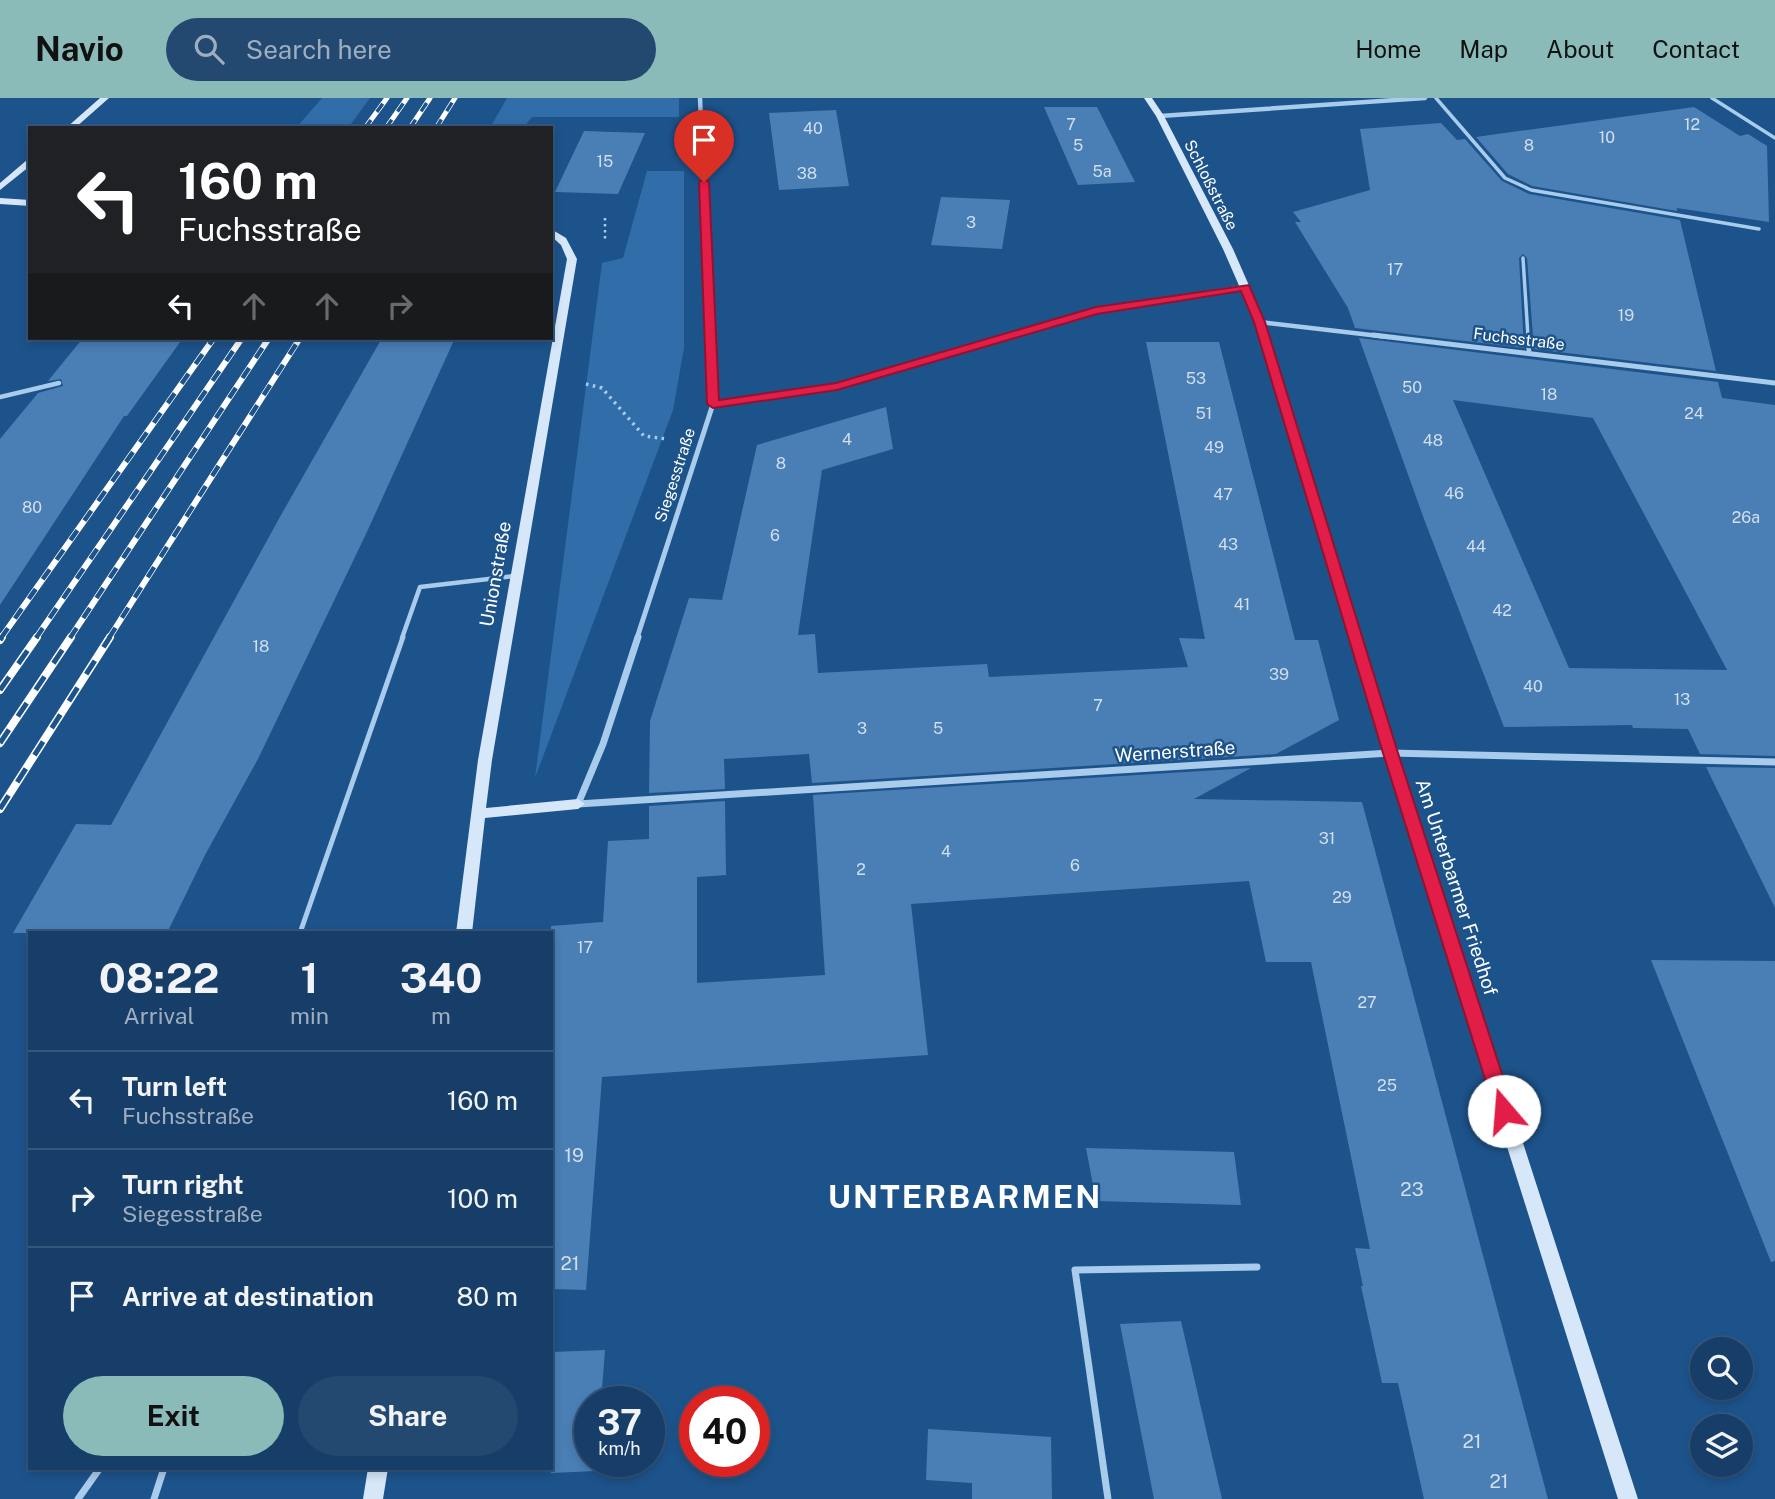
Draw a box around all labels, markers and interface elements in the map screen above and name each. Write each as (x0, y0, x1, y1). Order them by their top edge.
search box (166, 18, 656, 81)
text: Navio (35, 30, 124, 68)
icon: search (190, 30, 228, 68)
text: Search here (246, 34, 392, 65)
text: Home (1355, 35, 1421, 63)
text: Map (1459, 35, 1508, 63)
text: About (1546, 35, 1614, 63)
text: Contact (1652, 35, 1740, 63)
pin (674, 110, 734, 182)
house number: 7 (1066, 115, 1076, 134)
house number: 12 (1684, 115, 1700, 134)
house number: 40 (803, 119, 823, 138)
icon: arrive (685, 121, 723, 159)
house number: 10 (1599, 128, 1615, 147)
house number: 5 (1073, 136, 1083, 155)
house number: 8 (1524, 136, 1534, 155)
street label: Schloßstraße (1180, 137, 1242, 233)
text: 160 m (178, 152, 318, 210)
house number: 15 (597, 152, 613, 171)
icon: left (63, 154, 154, 245)
house number: 5a (1092, 162, 1112, 181)
house number: 38 (797, 164, 817, 183)
text: Fuchsstraße (178, 211, 362, 248)
house number: 3 (966, 213, 976, 232)
house number: 17 (1387, 260, 1403, 279)
icon: left (162, 287, 200, 325)
icon: ahead (235, 287, 273, 325)
icon: ahead (308, 287, 346, 325)
icon: right (381, 287, 419, 325)
house number: 19 (1618, 306, 1634, 325)
street label: Fuchsstraße (1472, 324, 1566, 354)
house number: 53 (1186, 369, 1206, 388)
house number: 50 (1402, 378, 1422, 397)
house number: 18 (1541, 385, 1557, 404)
house number: 51 (1196, 404, 1212, 423)
house number: 24 (1684, 404, 1704, 423)
street label: Siegesstraße (651, 425, 699, 525)
house number: 4 (842, 430, 852, 449)
house number: 48 (1423, 431, 1443, 450)
house number: 49 (1204, 438, 1224, 457)
house number: 8 (776, 454, 786, 473)
house number: 46 (1444, 484, 1464, 503)
house number: 47 (1213, 485, 1233, 504)
house number: 80 (22, 498, 42, 517)
house number: 26a (1732, 508, 1760, 527)
street label: Unionstraße (475, 519, 515, 629)
house number: 6 (770, 526, 780, 545)
house number: 43 (1218, 535, 1238, 554)
house number: 44 (1466, 537, 1486, 556)
house number: 41 (1234, 595, 1250, 614)
house number: 42 (1492, 601, 1512, 620)
house number: 18 (253, 637, 269, 656)
house number: 39 (1269, 665, 1289, 684)
house number: 40 (1523, 677, 1543, 696)
house number: 13 (1674, 690, 1690, 709)
house number: 7 (1093, 696, 1103, 715)
house number: 3 (857, 719, 867, 738)
house number: 5 (933, 719, 943, 738)
street label: Wernerstraße (1114, 736, 1236, 766)
street label: Am Unterbarmer Friedhof (1412, 776, 1502, 998)
house number: 31 (1319, 829, 1335, 848)
house number: 4 (941, 842, 951, 861)
house number: 6 (1070, 856, 1080, 875)
house number: 2 (856, 860, 866, 879)
house number: 29 (1332, 888, 1352, 907)
house number: 17 (577, 938, 593, 957)
text: 08:22 (99, 953, 219, 1002)
text: 1 (301, 953, 319, 1002)
text: 340 (400, 953, 482, 1002)
house number: 27 (1357, 993, 1377, 1012)
text: Arrival (124, 1002, 195, 1029)
text: min (290, 1002, 329, 1029)
text: m (431, 1002, 451, 1029)
text: Turn left (122, 1071, 227, 1102)
position arrow (1467, 1074, 1541, 1148)
house number: 25 (1377, 1076, 1397, 1095)
icon: left (63, 1081, 101, 1119)
text: 160 m (447, 1085, 518, 1116)
text: Fuchsstraße (122, 1102, 254, 1129)
house number: 19 (564, 1144, 584, 1166)
text: Turn right (122, 1169, 244, 1200)
district label: UNTERBARMEN (828, 1178, 1102, 1215)
house number: 23 (1400, 1178, 1424, 1200)
icon: right (63, 1179, 101, 1217)
text: 100 m (447, 1183, 518, 1214)
text: Siegesstraße (122, 1200, 263, 1227)
house number: 21 (560, 1252, 580, 1274)
icon: arrive (63, 1277, 101, 1315)
text: Arrive at destination (122, 1281, 374, 1312)
text: 80 m (457, 1281, 518, 1312)
map controls (1690, 1337, 1753, 1477)
button: search (1690, 1337, 1753, 1400)
button: Exit (63, 1376, 284, 1456)
button: Share (298, 1376, 518, 1456)
speed limit sign: 40 (679, 1386, 770, 1477)
text: 37 (597, 1402, 642, 1443)
button: layers (1690, 1414, 1753, 1477)
house number: 21 (1462, 1430, 1482, 1452)
text: km/h (598, 1438, 641, 1459)
house number: 21 (1489, 1470, 1509, 1492)

